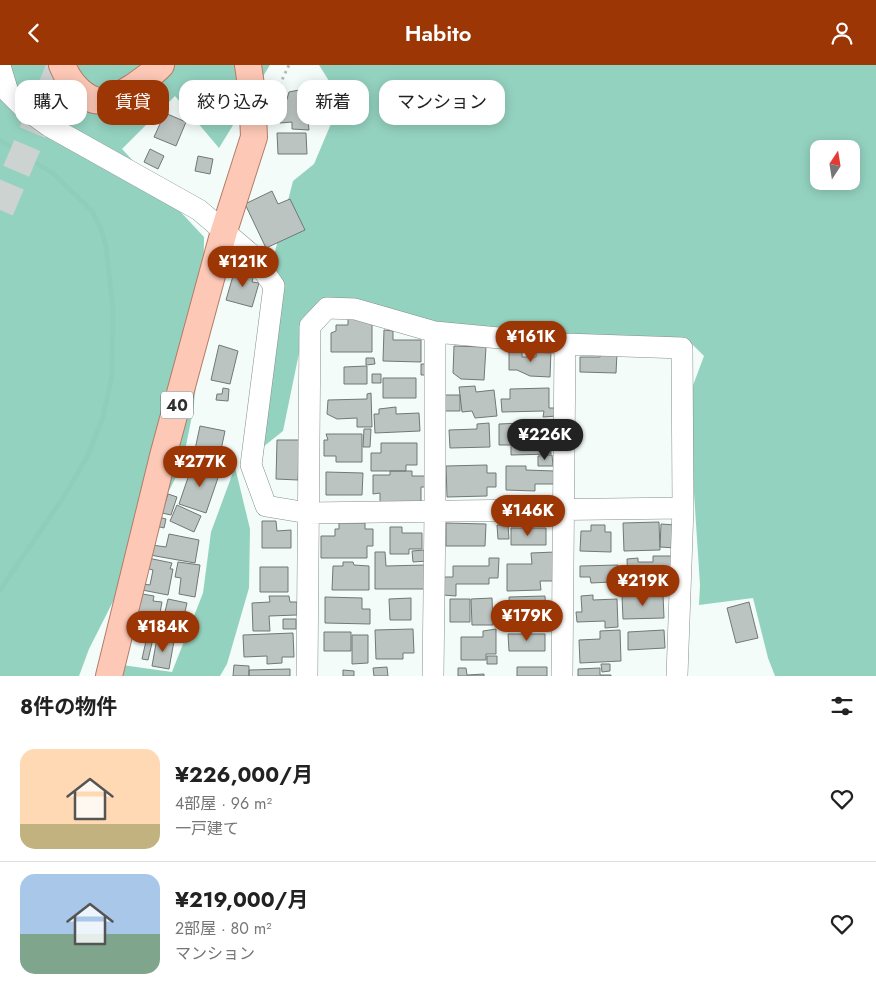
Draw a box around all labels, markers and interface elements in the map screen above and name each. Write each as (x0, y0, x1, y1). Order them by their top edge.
text: Habito (405, 17, 471, 49)
icon: back (20, 19, 48, 47)
icon: person (828, 19, 856, 47)
chip: 購入 (15, 80, 87, 125)
chip: 賃貸 (97, 80, 169, 125)
chip: 絞り込み (179, 80, 287, 125)
chip: 新着 (297, 80, 369, 125)
chip: マンション (379, 80, 505, 125)
north arrow (810, 140, 860, 190)
map controls (810, 140, 860, 190)
pin: ¥121K (208, 245, 278, 288)
text: ¥121K (219, 250, 267, 273)
pin: ¥161K (496, 321, 566, 363)
text: ¥161K (507, 325, 555, 348)
road number: 40 (161, 391, 193, 419)
pin: ¥226K (510, 419, 580, 461)
text: ¥226K (518, 423, 572, 446)
pin: ¥277K (165, 445, 235, 488)
text: ¥277K (174, 450, 226, 473)
pin: ¥146K (493, 495, 563, 537)
text: ¥146K (502, 499, 554, 522)
pin: ¥219K (608, 565, 678, 607)
text: ¥219K (617, 569, 669, 592)
pin: ¥179K (492, 599, 562, 642)
text: ¥179K (502, 604, 552, 627)
pin: ¥184K (128, 611, 198, 653)
text: ¥184K (137, 615, 189, 638)
text: 8件の物件 (20, 692, 117, 722)
icon: filters (828, 692, 856, 720)
text: ¥226,000/月 (175, 760, 313, 790)
icon: home (60, 769, 120, 829)
icon: heart (828, 785, 856, 813)
text: 4部屋 · 96 m² (175, 792, 272, 815)
text: 一戸建て (175, 817, 239, 840)
text: ¥219,000/月 (175, 885, 308, 915)
icon: home (60, 894, 120, 954)
icon: heart (828, 910, 856, 938)
text: 2部屋 · 80 m² (175, 917, 272, 940)
text: マンション (175, 942, 255, 965)

